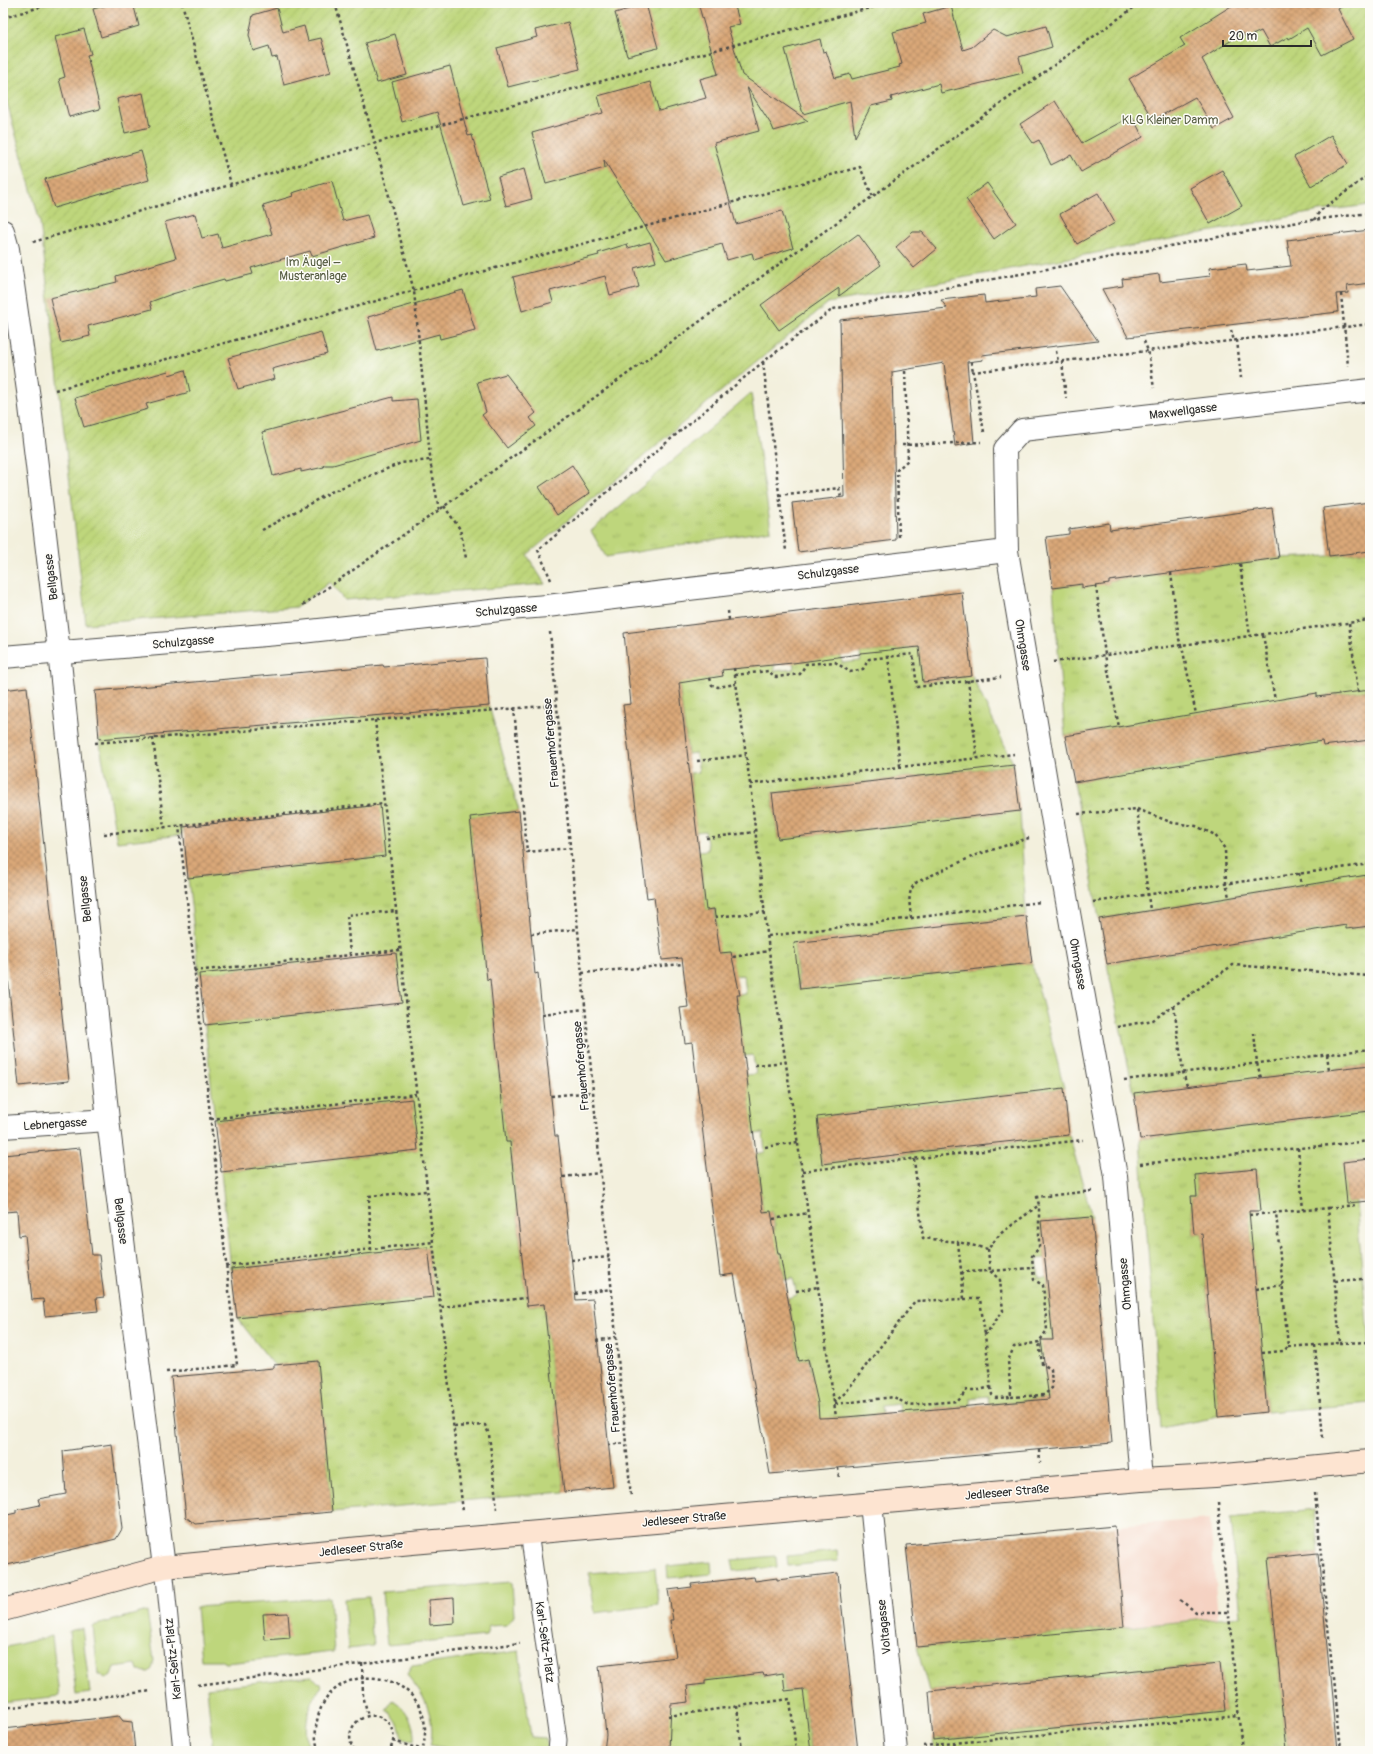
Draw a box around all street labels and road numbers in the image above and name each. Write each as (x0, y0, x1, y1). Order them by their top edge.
street label: Maxwellgasse (1148, 400, 1218, 423)
street label: Bellgasse (41, 553, 62, 601)
street label: Schulzgasse (796, 561, 860, 584)
street label: Schulzgasse (474, 600, 538, 621)
street label: Ohmgasse (1011, 618, 1034, 672)
street label: Schulzgasse (151, 632, 215, 653)
street label: Frauenhofergasse (540, 697, 563, 788)
street label: Bellgasse (76, 875, 95, 923)
street label: Ohmgasse (1066, 937, 1089, 991)
street label: Frauenhofergasse (570, 1020, 593, 1111)
street label: Lebnergasse (23, 1115, 87, 1134)
street label: Bellgasse (110, 1197, 131, 1245)
street label: Ohmgasse (1116, 1257, 1135, 1311)
street label: Frauenhofergasse (601, 1342, 624, 1433)
street label: Jedleseer Straße (964, 1481, 1050, 1504)
street label: Jedleseer Straße (641, 1508, 727, 1531)
street label: Jedleseer Straße (318, 1537, 404, 1560)
street label: Voltagasse (874, 1599, 895, 1655)
street label: Karl-Seitz-Platz (531, 1600, 558, 1684)
street label: Karl-Seitz-Platz (162, 1617, 185, 1700)

